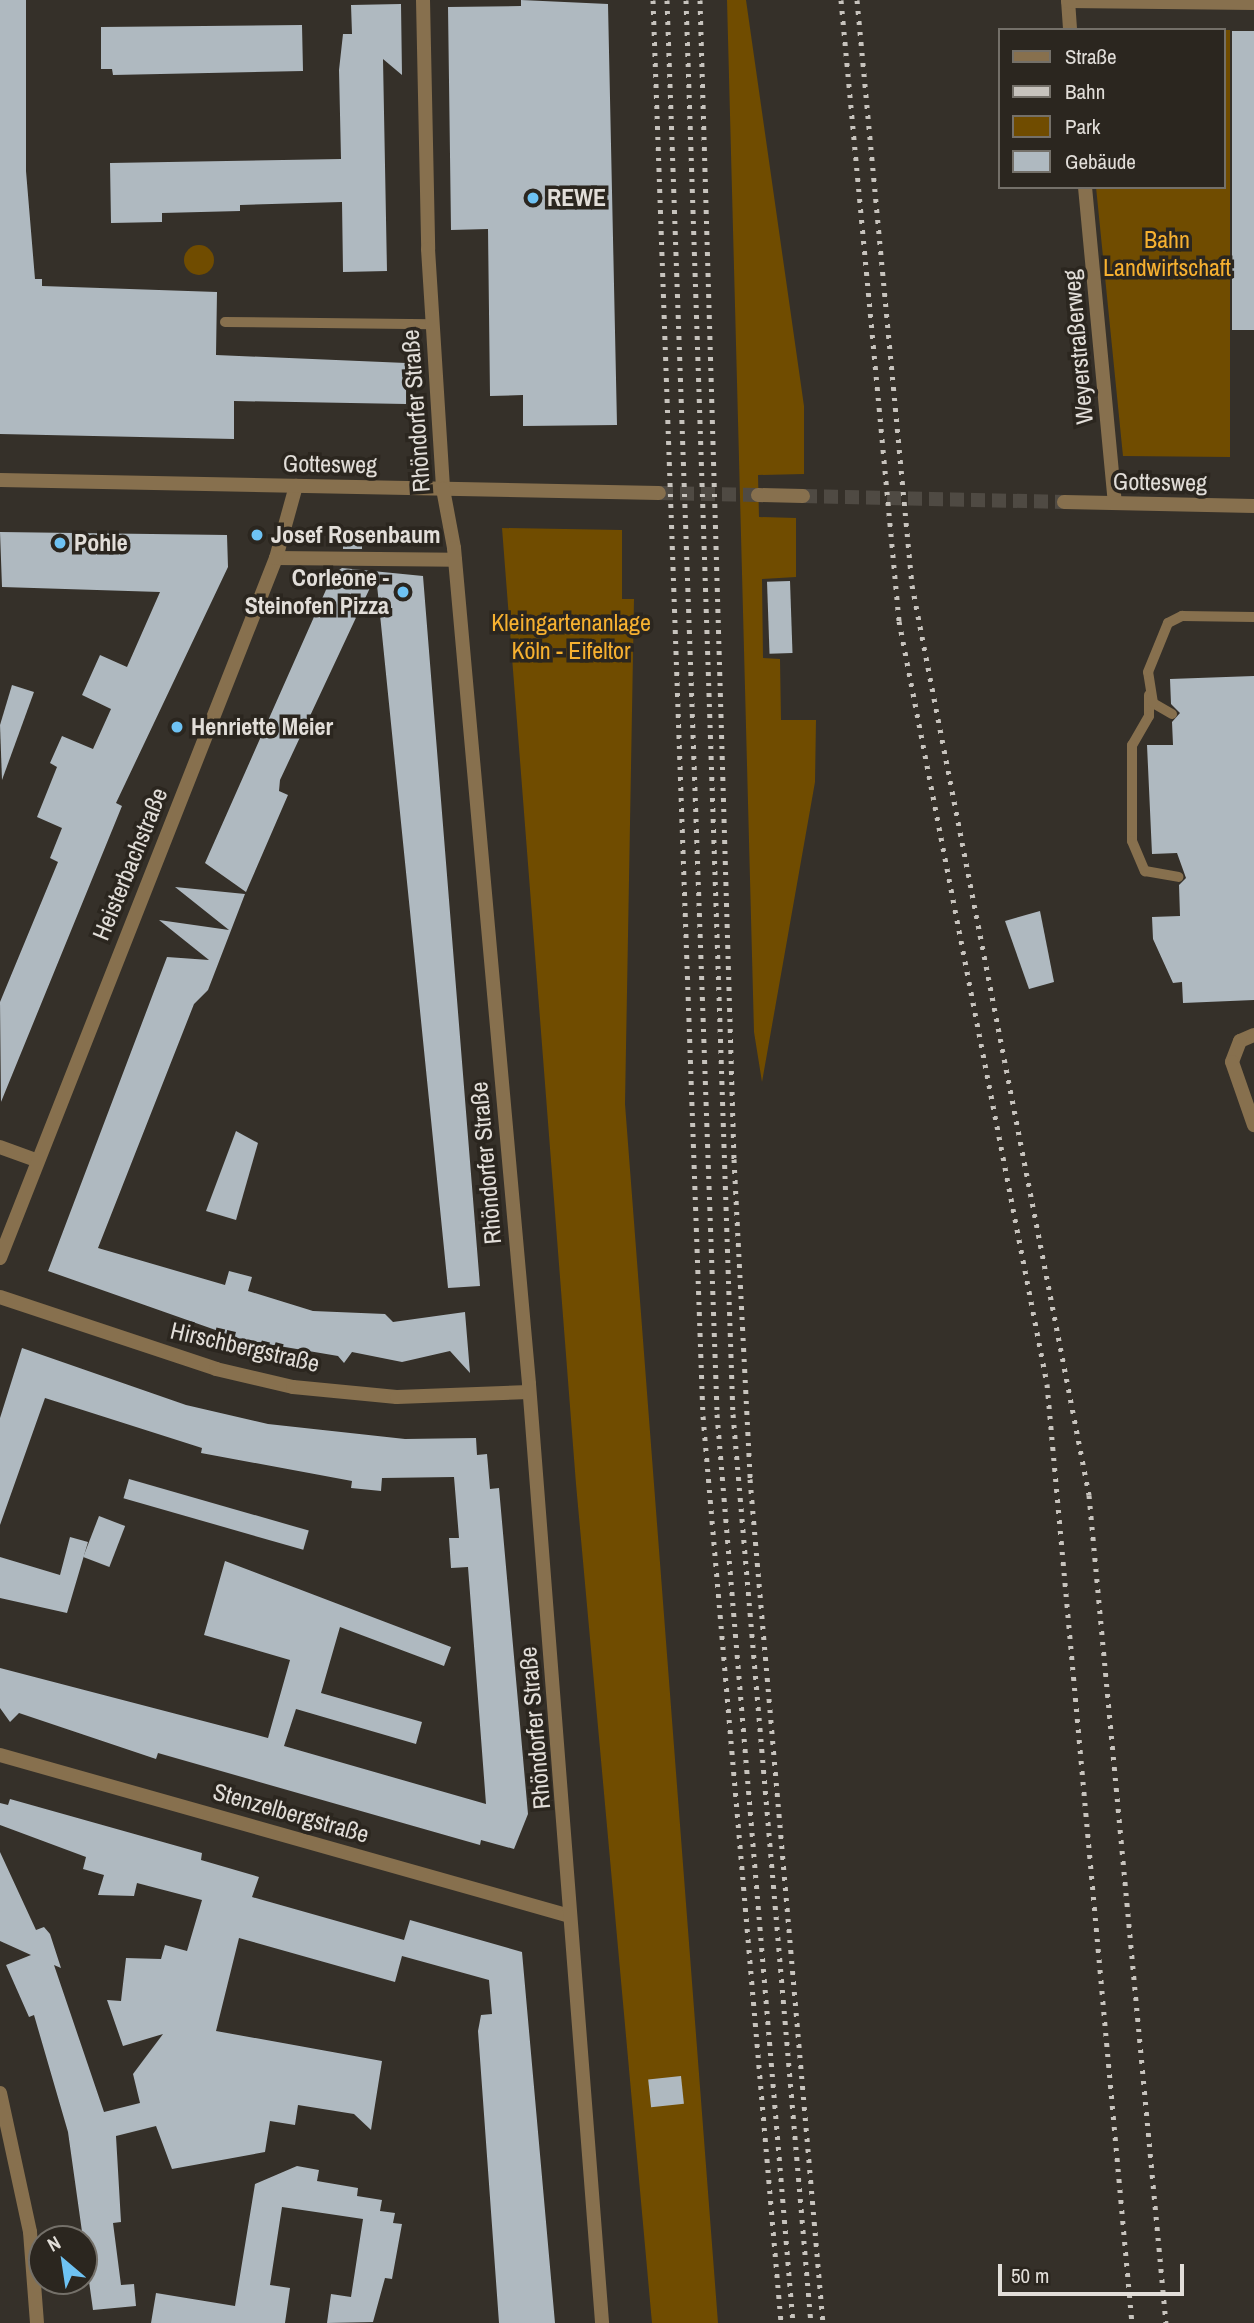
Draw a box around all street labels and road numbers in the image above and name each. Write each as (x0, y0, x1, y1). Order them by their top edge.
street label: Weyerstraßerweg (1057, 269, 1099, 425)
street label: Rhöndorfer Straße (396, 329, 436, 493)
street label: Gottesweg (283, 449, 377, 479)
street label: Gottesweg (1113, 467, 1207, 497)
street label: Heisterbachstraße (86, 784, 174, 944)
street label: Rhöndorfer Straße (465, 1081, 507, 1245)
street label: Hirschbergstraße (168, 1316, 322, 1378)
street label: Rhöndorfer Straße (514, 1646, 556, 1810)
street label: Stenzelbergstraße (210, 1777, 372, 1849)

